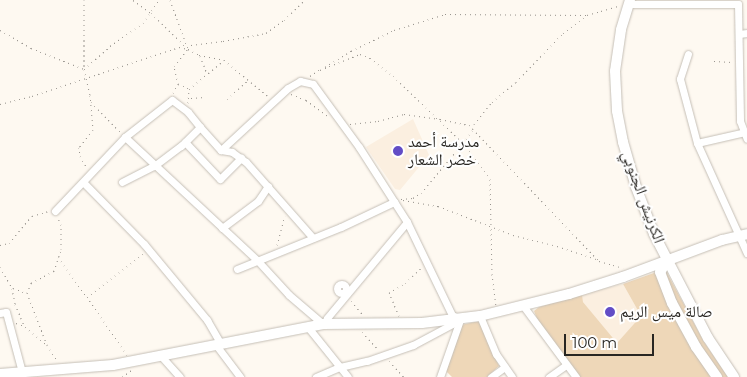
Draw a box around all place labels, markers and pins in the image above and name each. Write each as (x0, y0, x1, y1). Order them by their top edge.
place label: مدرسة أحمد خضر الشعار (408, 132, 479, 170)
marker: مدرسة أحمد خضر الشعار (392, 145, 404, 157)
place label: صالة ميس الريم (620, 302, 713, 322)
marker: صالة ميس الريم (604, 306, 616, 318)

